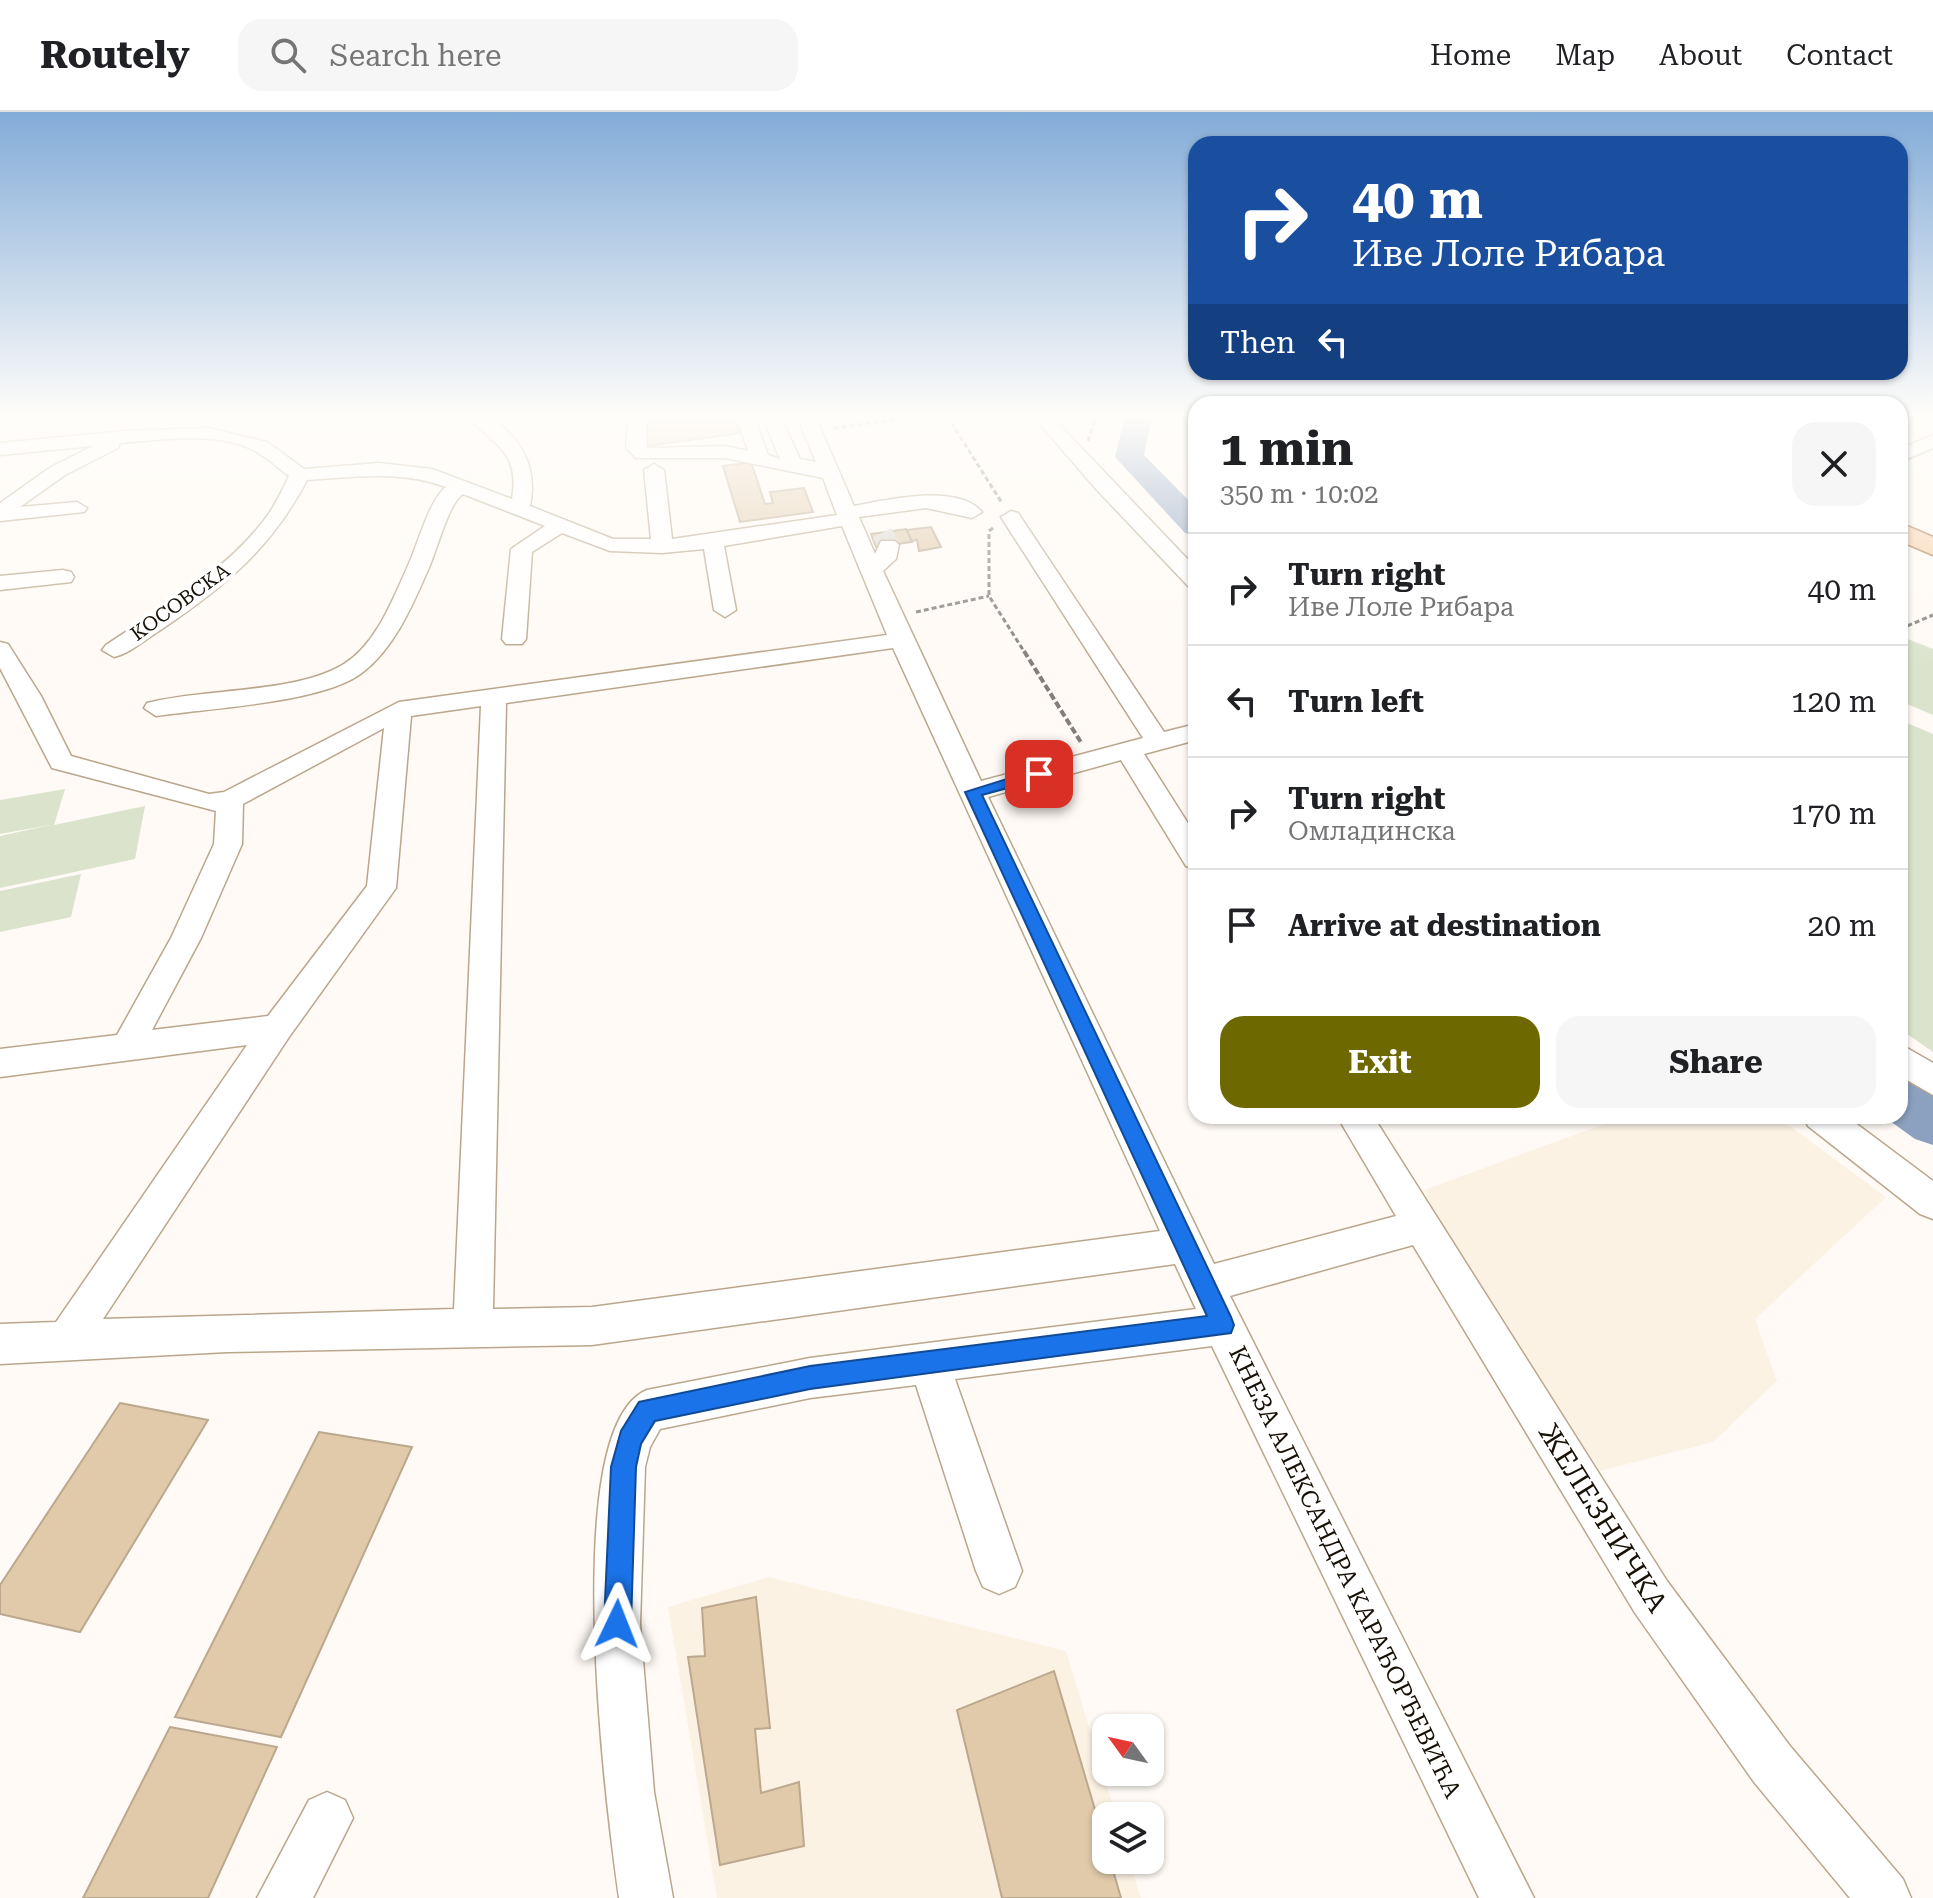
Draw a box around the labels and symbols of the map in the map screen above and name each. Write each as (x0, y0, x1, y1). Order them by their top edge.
street label: КОСОВСКА (126, 558, 234, 646)
pin (1005, 740, 1073, 808)
street label: КНЕЗА АЛЕКСАНДРА КАРАЂОРЂЕВИЋА (1223, 1342, 1467, 1803)
street label: ЖЕЛЕЗНИЧКА (1532, 1418, 1674, 1619)
position arrow (575, 1582, 659, 1666)
north arrow (1092, 1714, 1164, 1786)

